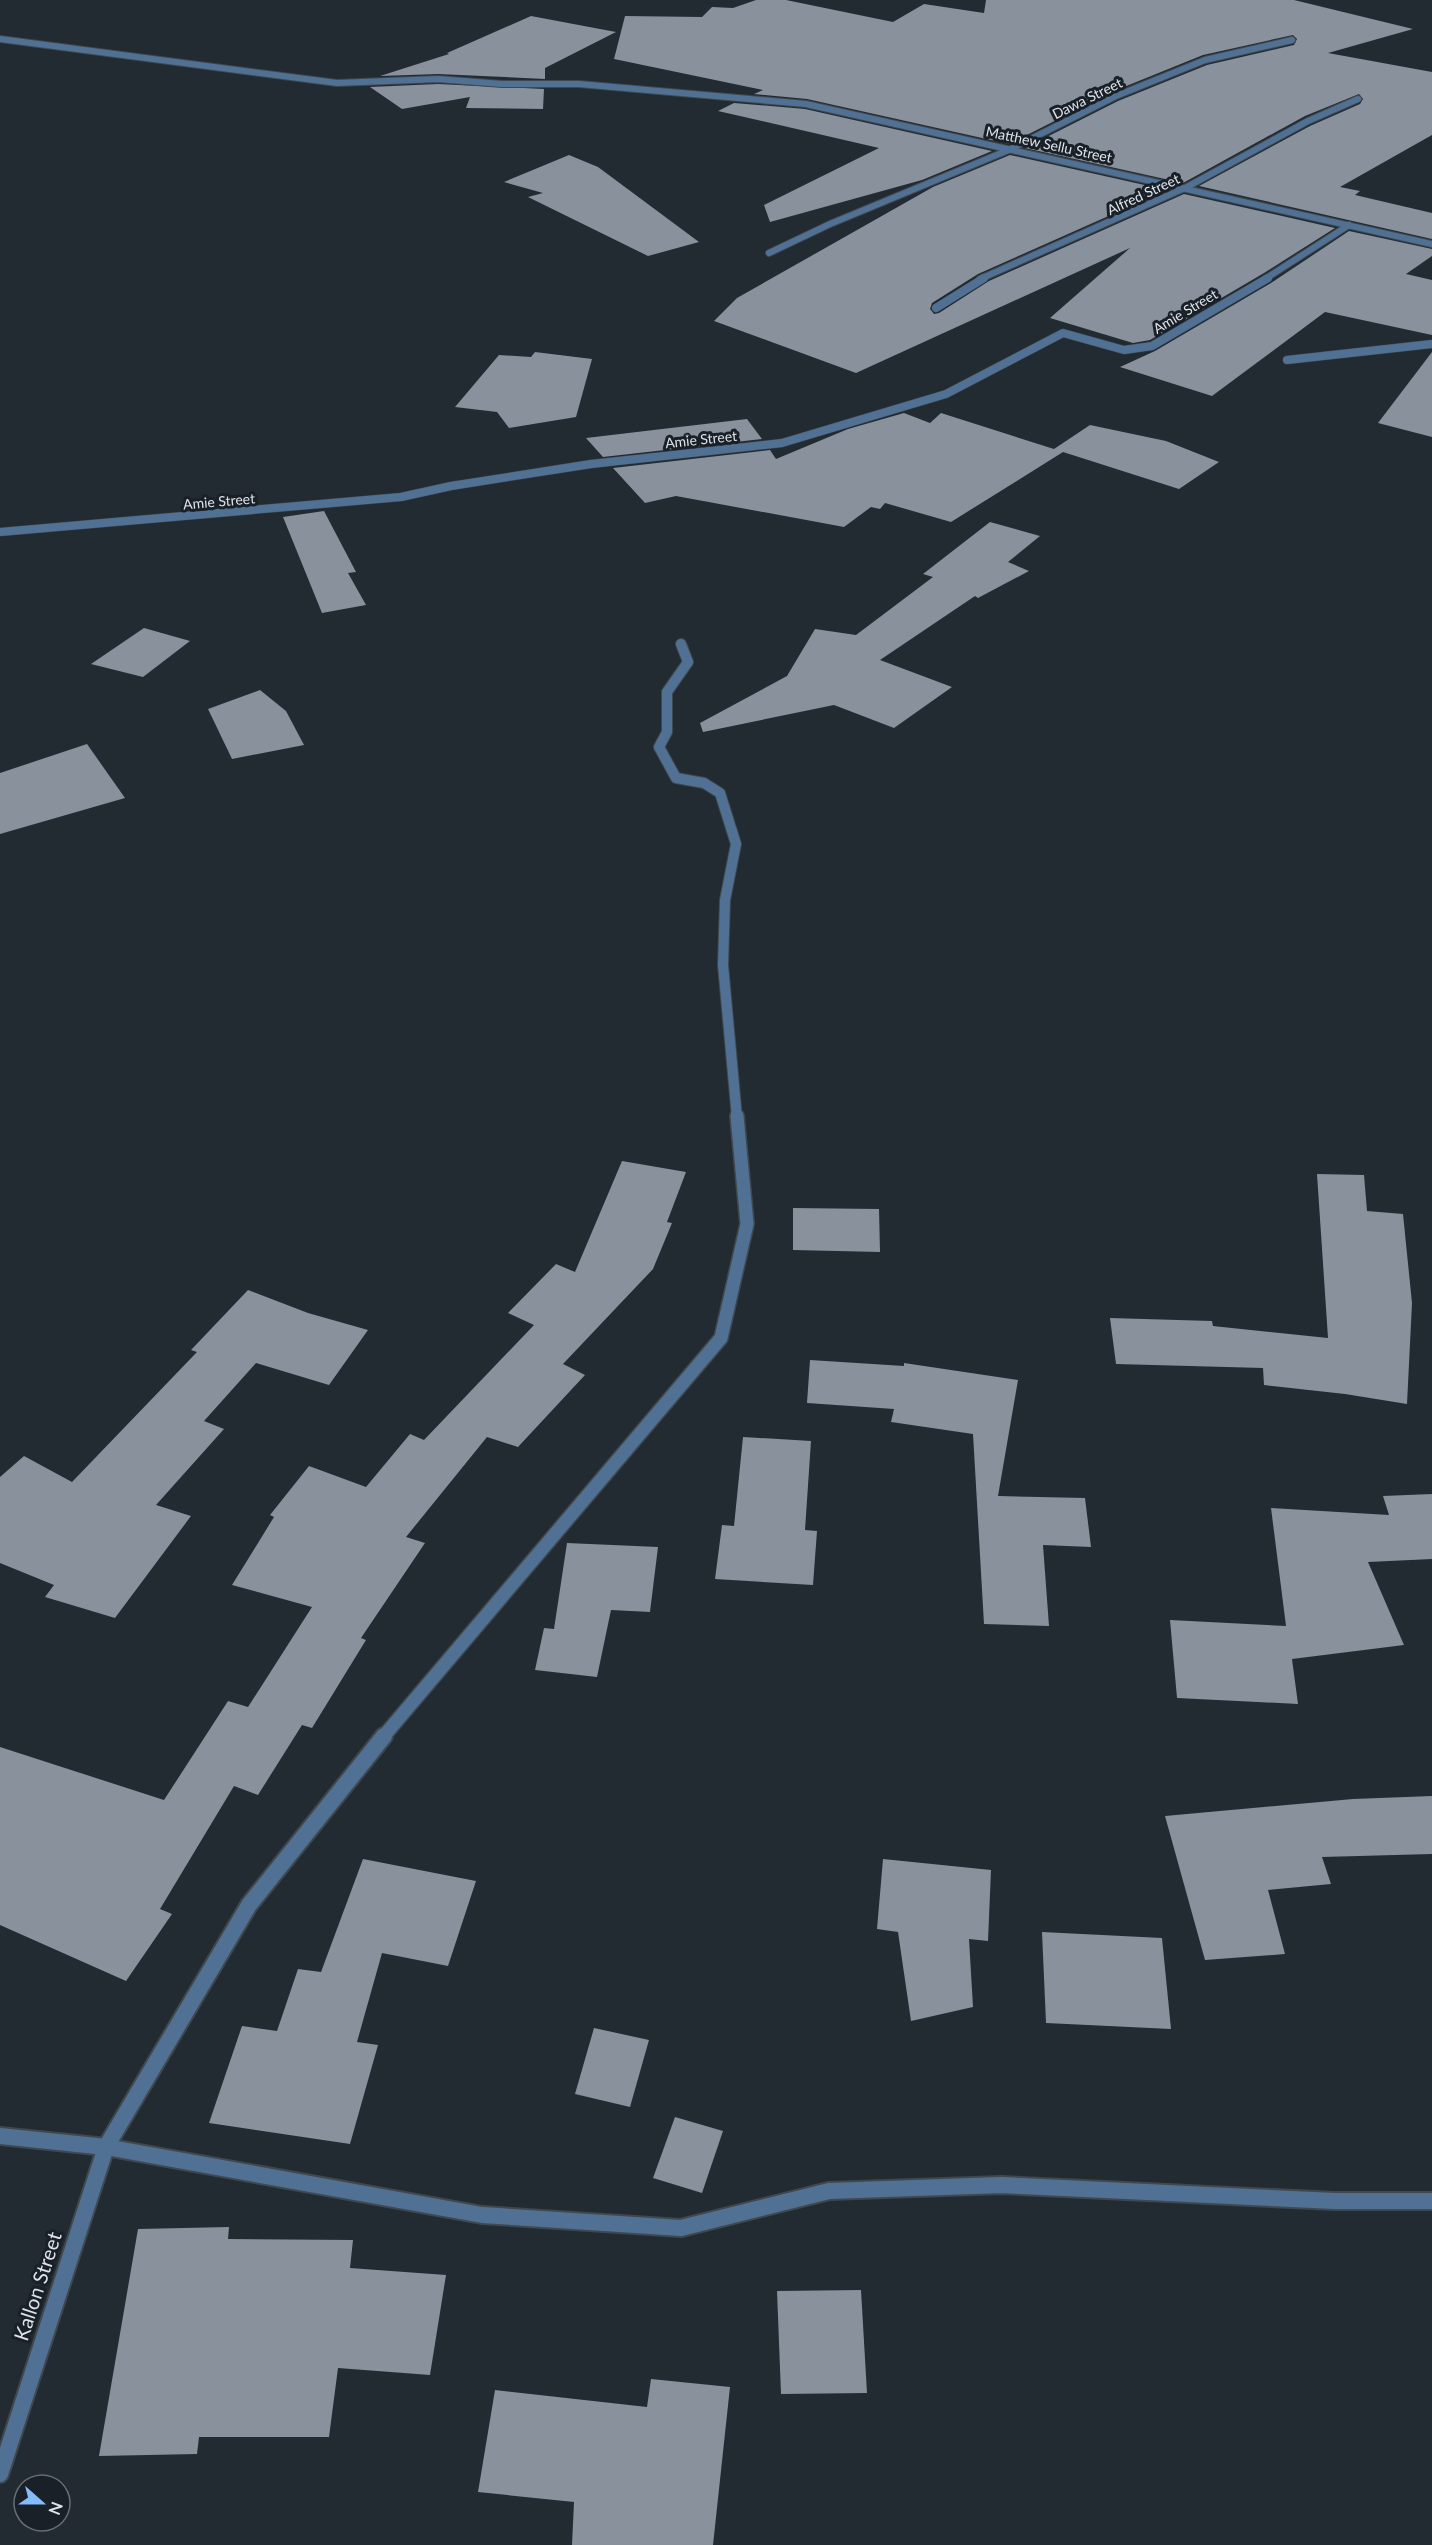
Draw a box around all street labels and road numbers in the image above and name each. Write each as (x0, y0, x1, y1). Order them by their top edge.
street label: Dawa Street (1049, 74, 1125, 122)
street label: Matthew Sellu Street (984, 122, 1114, 166)
street label: Alfred Street (1104, 170, 1182, 218)
street label: Amie Street (1150, 285, 1220, 337)
street label: Amie Street (664, 427, 738, 451)
street label: Amie Street (182, 489, 256, 513)
street label: Kallon Street (8, 2229, 66, 2343)

